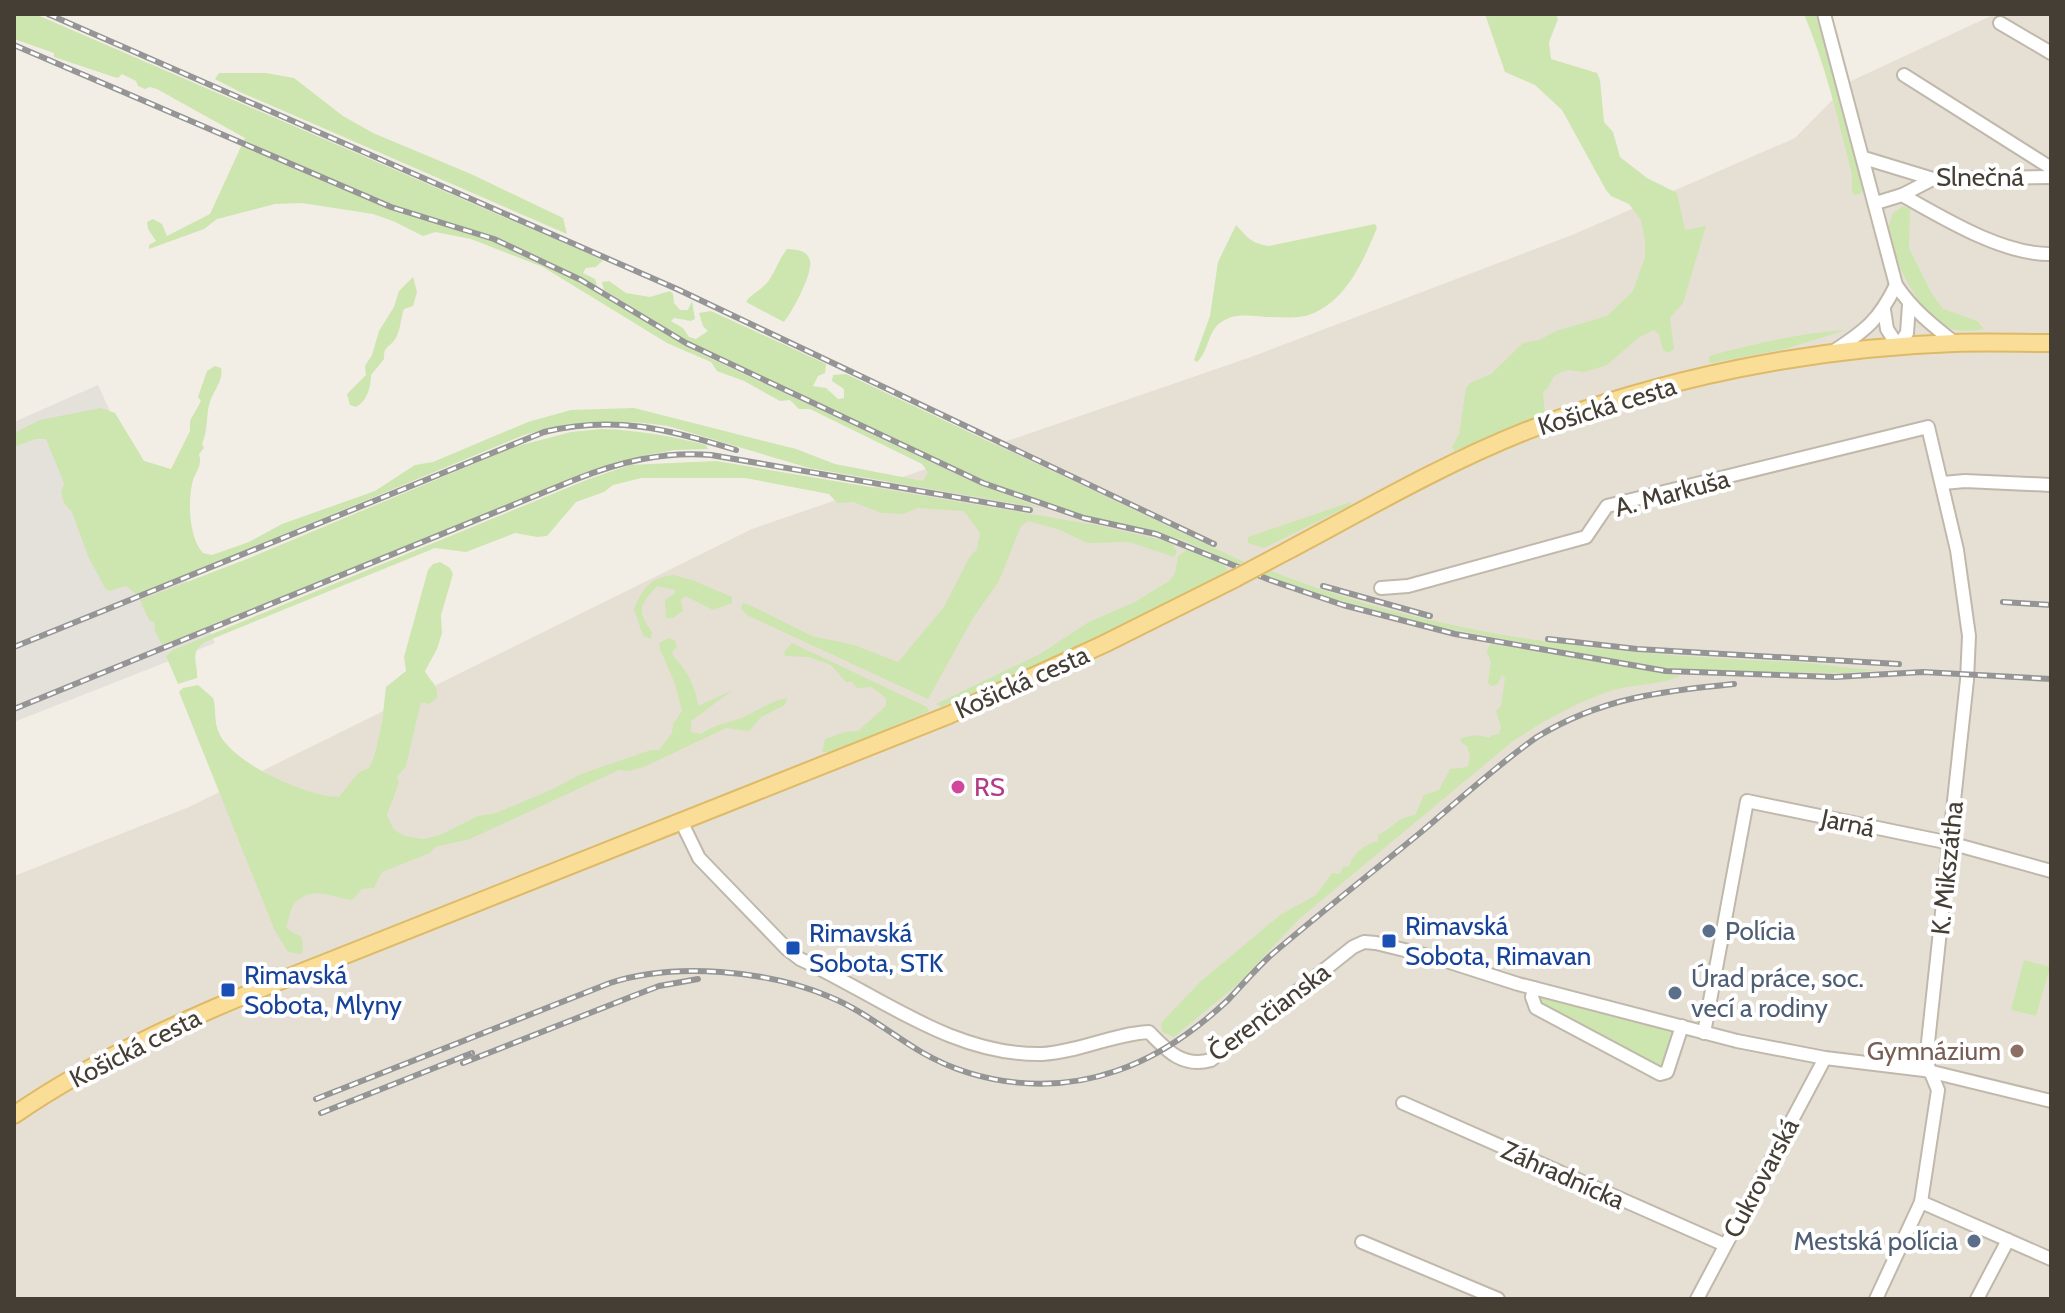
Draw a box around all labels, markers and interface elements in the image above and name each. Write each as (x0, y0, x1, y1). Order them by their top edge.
street label: Slnečná (1936, 161, 2024, 193)
street label: Košická cesta (1534, 370, 1681, 442)
street label: A. Markuša (1611, 462, 1733, 524)
street label: Košická cesta (950, 638, 1094, 726)
place label: RS (974, 771, 1005, 803)
marker: RS (949, 778, 967, 796)
street label: K. Mikszátha (1924, 799, 1970, 937)
street label: Jarná (1817, 802, 1878, 844)
place label: Rimavská Sobota, Rimavan (1405, 910, 1591, 972)
place label: Polícia (1725, 915, 1796, 947)
place label: Rimavská Sobota, STK (809, 917, 944, 979)
marker: Polícia (1700, 922, 1718, 940)
marker: Rimavská Sobota, Rimavan (1380, 932, 1398, 950)
marker: Rimavská Sobota, STK (784, 939, 802, 957)
street label: Čerenčianska (1202, 956, 1337, 1068)
place label: Rimavská Sobota, Mlyny (244, 959, 402, 1021)
place label: Úrad práce, soc. vecí a rodiny (1691, 962, 1864, 1024)
marker: Rimavská Sobota, Mlyny (219, 981, 237, 999)
marker: Úrad práce, soc. vecí a rodiny (1666, 984, 1684, 1002)
street label: Košická cesta (64, 1001, 206, 1095)
place label: Gymnázium (1867, 1035, 2001, 1067)
marker: Gymnázium (2008, 1042, 2026, 1060)
street label: Cukrovarská (1716, 1112, 1806, 1243)
street label: Záhradnícka (1496, 1134, 1630, 1217)
place label: Mestská polícia (1794, 1225, 1959, 1257)
marker: Mestská polícia (1965, 1232, 1983, 1250)

